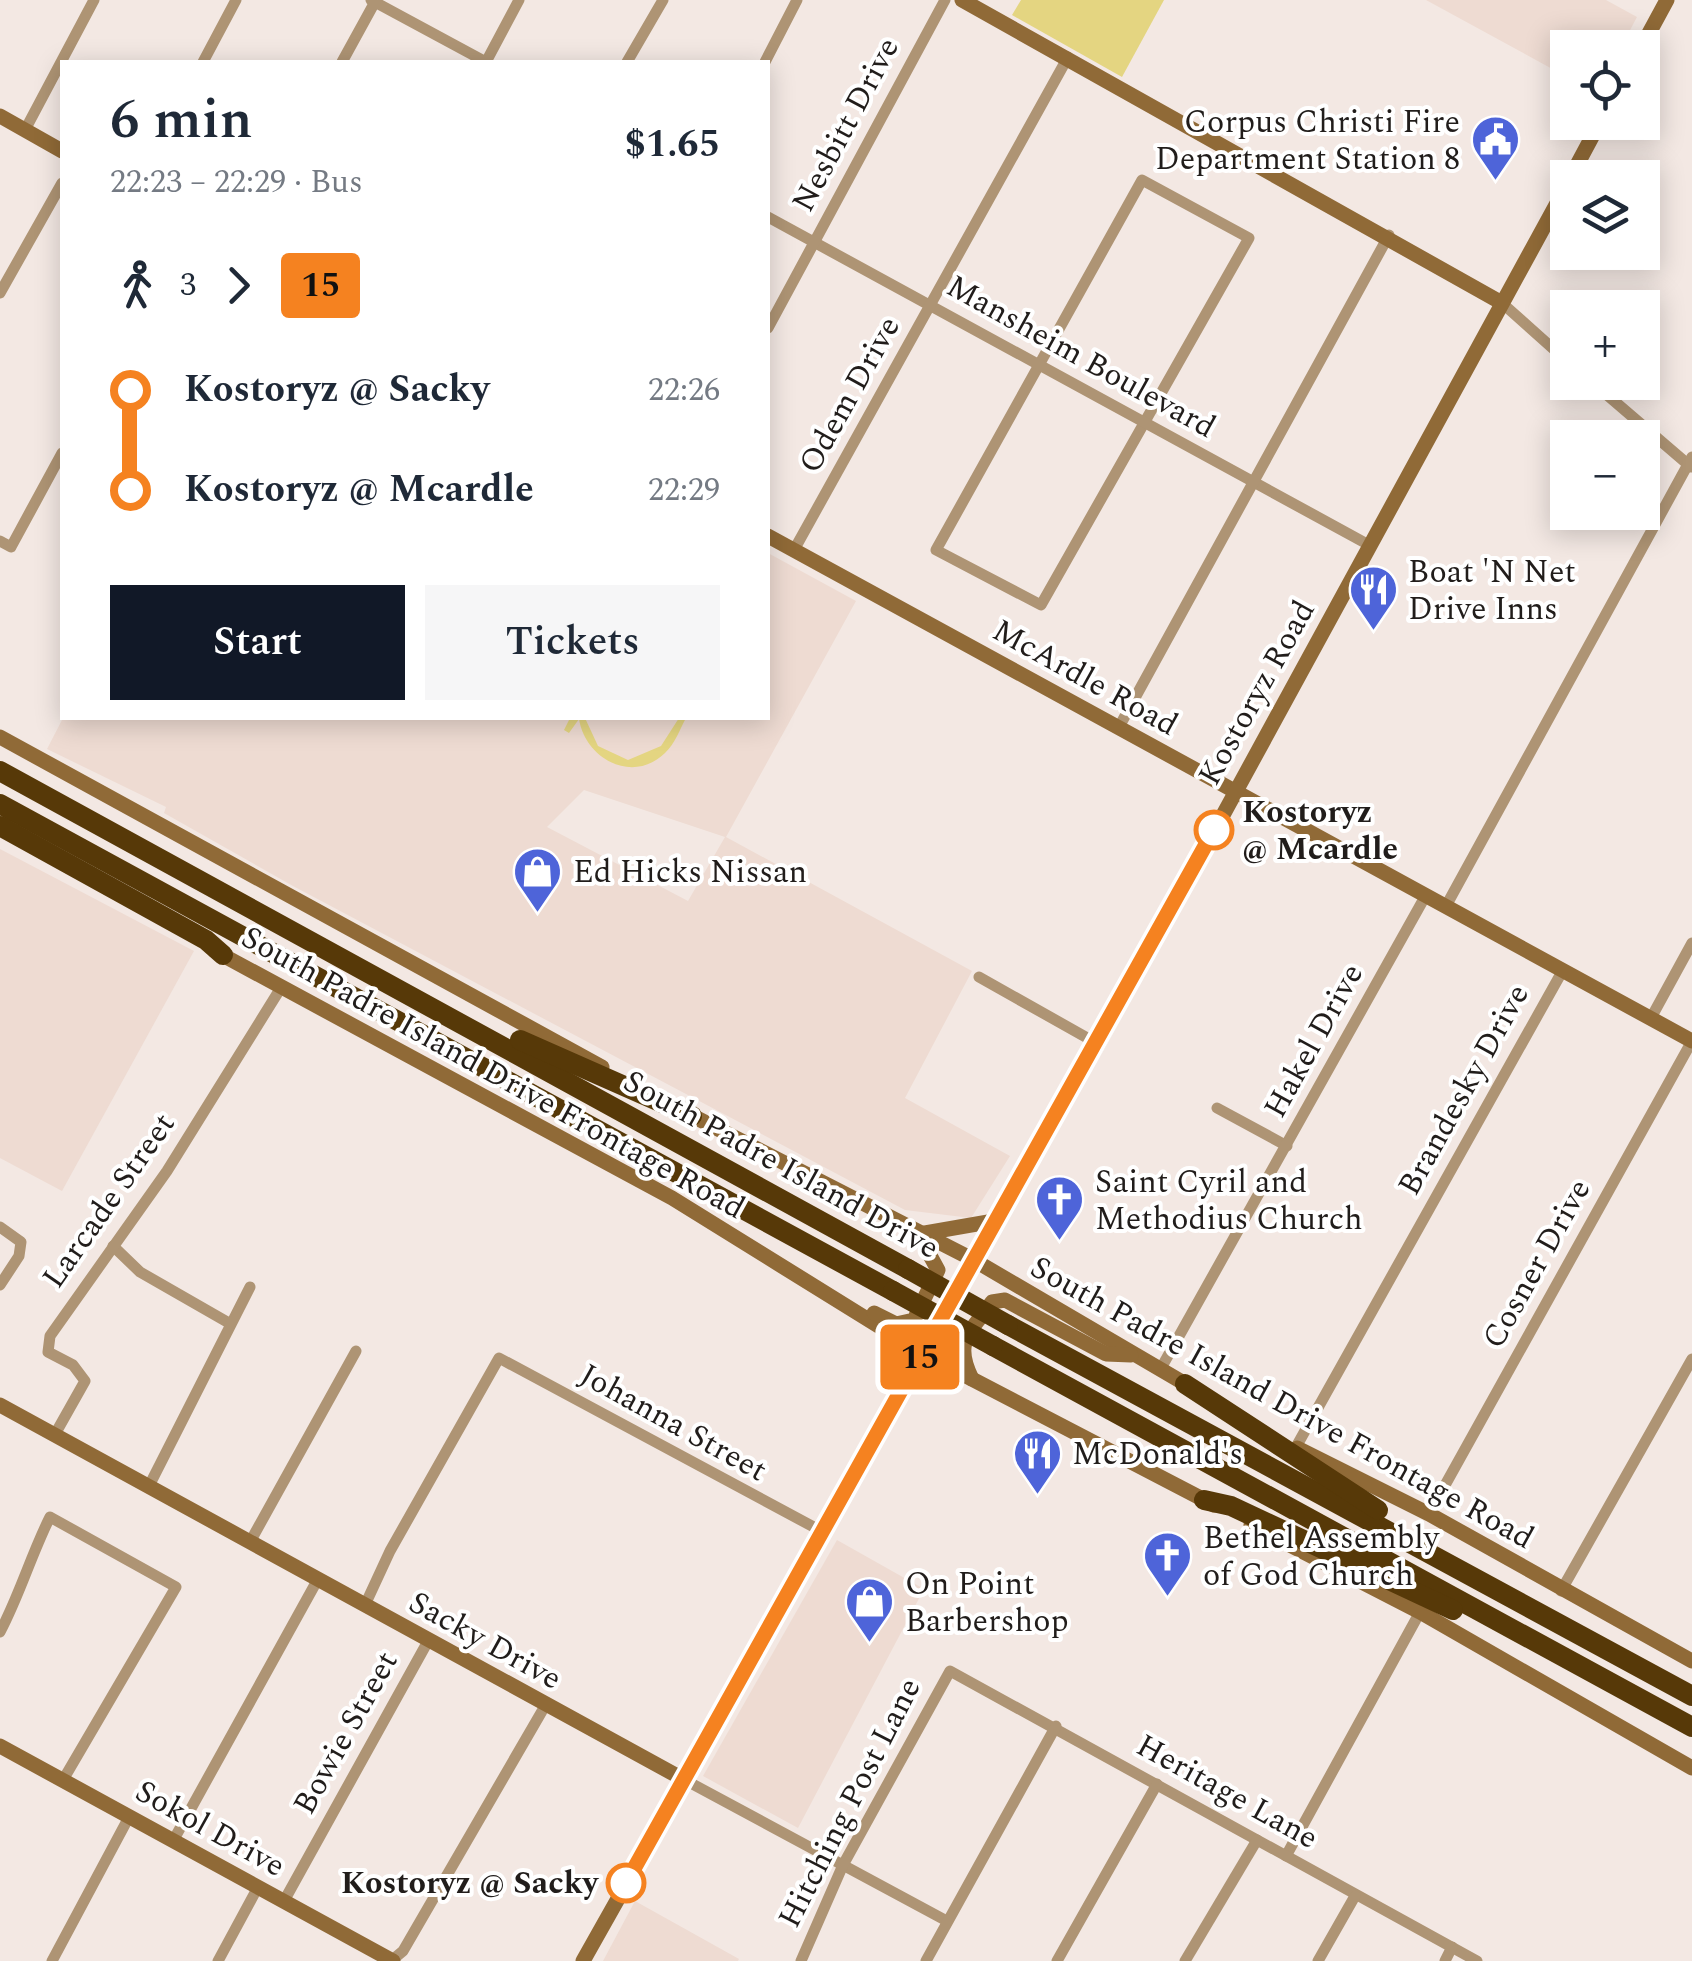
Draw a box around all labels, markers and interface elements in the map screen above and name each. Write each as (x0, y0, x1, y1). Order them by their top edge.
street label: Nesbitt Drive (779, 29, 913, 221)
map controls (1550, 30, 1660, 530)
button: locate (1550, 30, 1660, 140)
text: 6 min (110, 79, 253, 162)
place label: Corpus Christi Fire Department Station 8 (1155, 98, 1460, 184)
public building icon: Corpus Christi Fire Department Station 8 (1469, 114, 1521, 182)
text: $1.65 (625, 116, 720, 174)
text: 22:23 – 22:29 · Bus (110, 158, 363, 207)
button: layers (1550, 160, 1660, 270)
icon: walk (110, 258, 165, 313)
icon: forward (211, 258, 266, 313)
text: 15 (301, 259, 340, 312)
text: 3 (180, 261, 196, 310)
street label: Mansheim Boulevard (937, 262, 1225, 452)
button: + (1550, 290, 1660, 400)
street label: Odem Drive (787, 307, 913, 483)
text: Kostoryz @ Sacky (184, 361, 489, 419)
text: 22:26 (648, 366, 720, 415)
button: − (1550, 420, 1660, 530)
text: Kostoryz @ Mcardle (184, 461, 534, 519)
text: 22:29 (648, 466, 720, 515)
place label: Boat 'N Net Drive Inns (1408, 548, 1576, 634)
restaurant icon: Boat 'N Net Drive Inns (1347, 564, 1399, 632)
button: Start (110, 585, 405, 700)
button: Tickets (425, 585, 720, 700)
street label: Kostoryz Road (1186, 591, 1328, 795)
street label: McArdle Road (983, 607, 1187, 749)
place label: Kostoryz @ Mcardle (1242, 788, 1398, 874)
marker: Kostoryz @ Mcardle (1195, 811, 1233, 849)
shop icon: Ed Hicks Nissan (512, 846, 564, 914)
place label: Ed Hicks Nissan (573, 848, 807, 897)
street label: South Padre Island Drive Frontage Road (232, 914, 754, 1232)
street label: Hakel Drive (1251, 955, 1377, 1127)
street label: Brandesky Drive (1386, 975, 1542, 1205)
street label: South Padre Island Drive (614, 1058, 948, 1272)
street label: Larcade Street (30, 1103, 188, 1299)
place label: Saint Cyril and Methodius Church (1095, 1158, 1363, 1244)
street label: Cosner Drive (1470, 1170, 1604, 1358)
church icon: Saint Cyril and Methodius Church (1034, 1174, 1086, 1242)
street label: South Padre Island Drive Frontage Road (1021, 1244, 1543, 1562)
line badge: 15 (875, 1324, 965, 1390)
text: 15 (900, 1331, 940, 1384)
street label: Johanna Street (570, 1351, 776, 1495)
restaurant icon: McDonald's (1011, 1428, 1063, 1496)
place label: McDonald's (1072, 1430, 1243, 1479)
place label: Bethel Assembly of God Church (1203, 1514, 1441, 1600)
church icon: Bethel Assembly of God Church (1142, 1530, 1194, 1598)
place label: On Point Barbershop (905, 1560, 1069, 1646)
shop icon: On Point Barbershop (844, 1576, 896, 1644)
street label: Sacky Drive (400, 1579, 570, 1703)
street label: Bowie Street (281, 1642, 411, 1824)
street label: Hitching Post Lane (766, 1669, 934, 1937)
street label: Heritage Lane (1127, 1722, 1327, 1862)
street label: Sokol Drive (126, 1768, 294, 1890)
place label: Kostoryz @ Sacky (341, 1859, 600, 1908)
marker: Kostoryz @ Sacky (607, 1864, 645, 1902)

